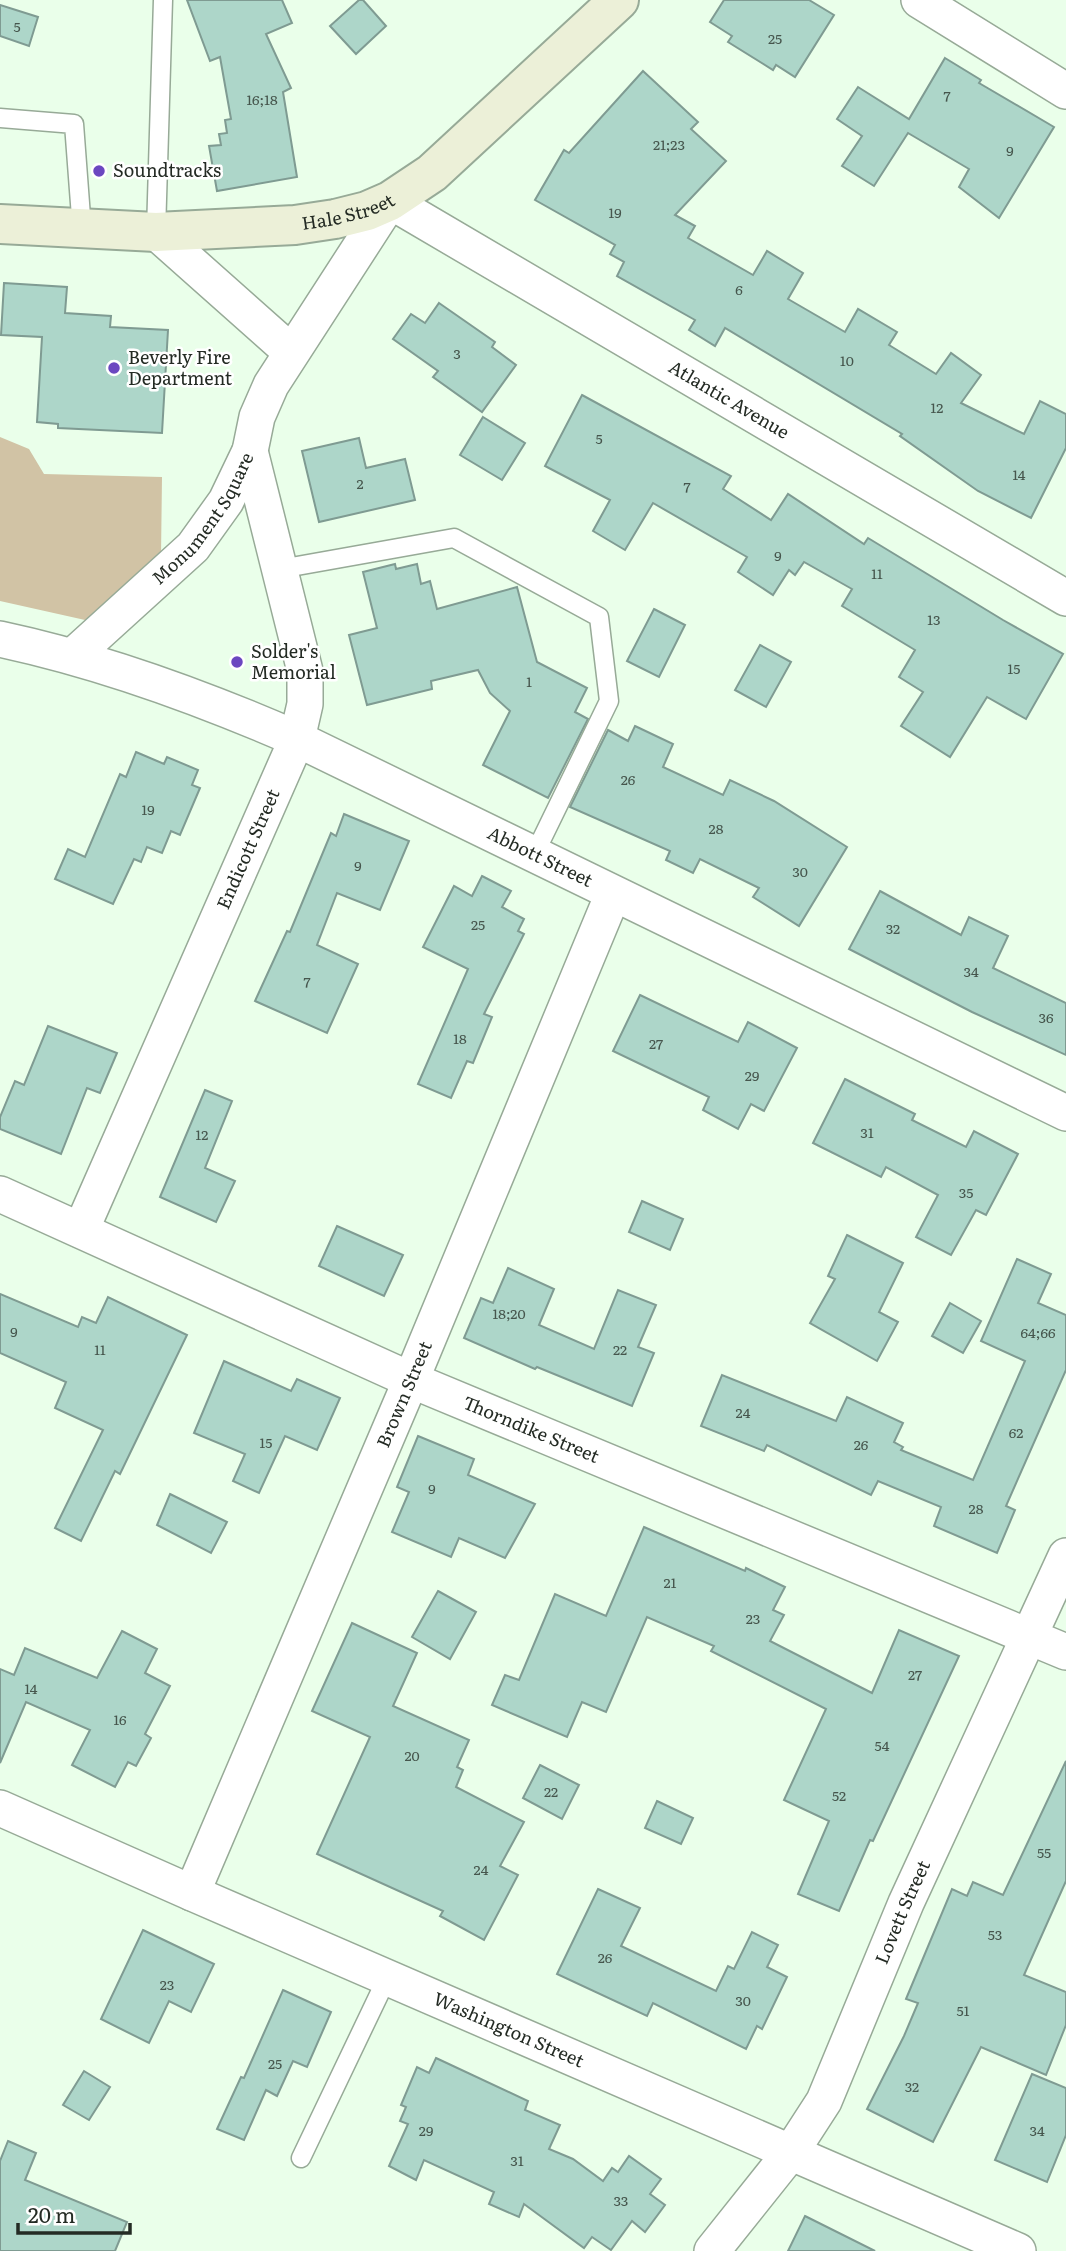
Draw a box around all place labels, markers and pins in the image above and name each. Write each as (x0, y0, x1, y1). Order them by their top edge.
place label: Soundtracks (113, 156, 221, 183)
marker: Soundtracks (91, 163, 107, 179)
place label: Beverly Fire Department (128, 343, 233, 391)
marker: Beverly Fire Department (106, 360, 122, 376)
place label: Solder's Memorial (251, 637, 336, 685)
marker: Solder's Memorial (229, 654, 245, 670)

